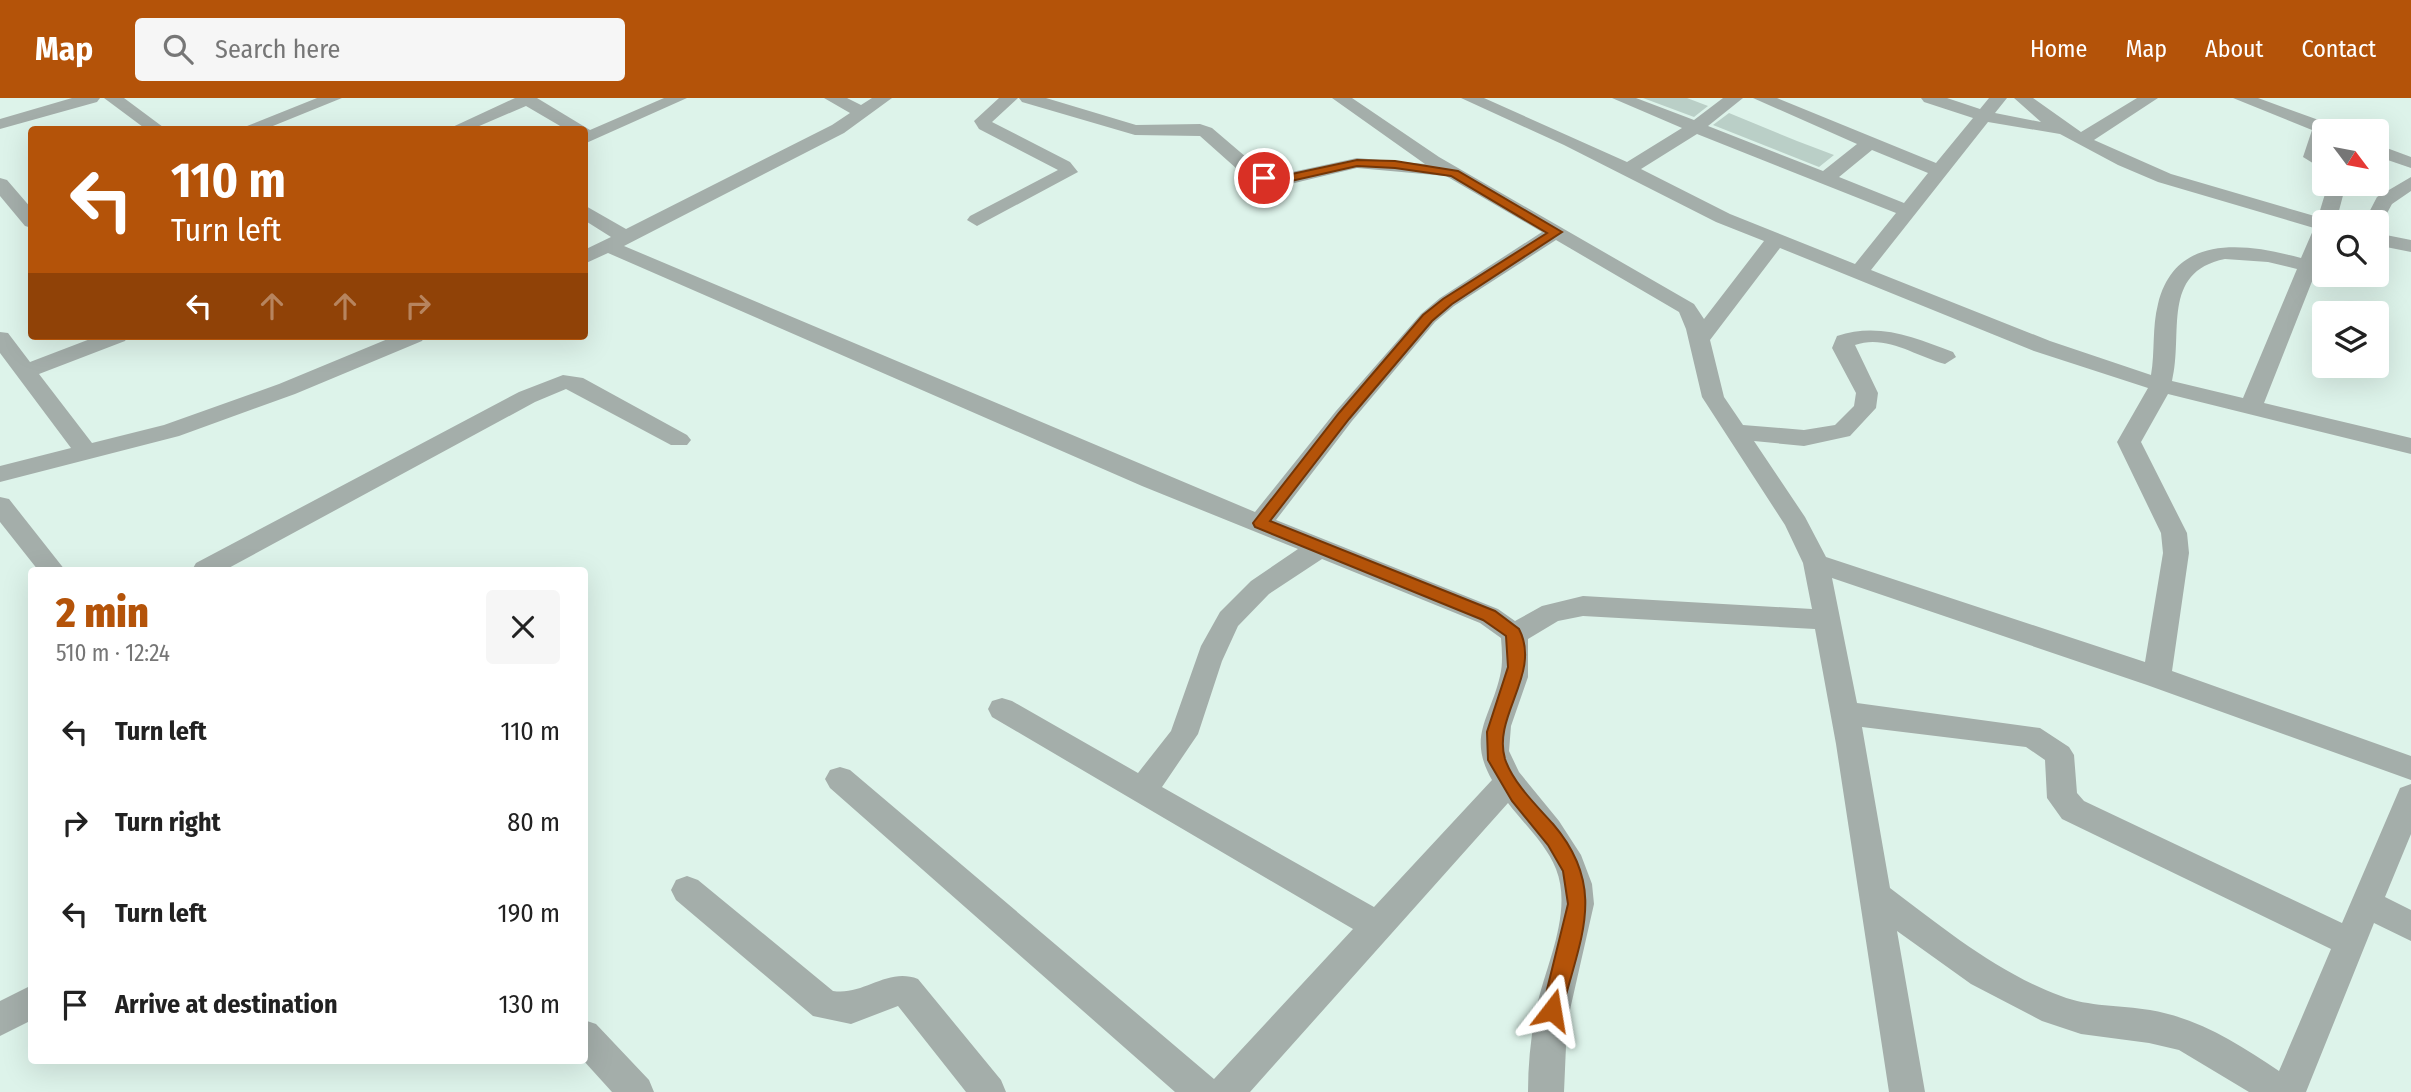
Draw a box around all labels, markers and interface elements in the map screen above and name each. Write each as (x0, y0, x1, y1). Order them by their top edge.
search box (135, 18, 625, 81)
text: Map (35, 29, 93, 69)
icon: search (159, 30, 197, 68)
text: Search here (215, 34, 340, 65)
text: Home (2030, 35, 2087, 63)
text: Map (2125, 35, 2167, 63)
text: About (2205, 35, 2263, 63)
text: Contact (2301, 35, 2376, 63)
north arrow (2312, 119, 2389, 196)
map controls (2312, 119, 2389, 378)
pin (1234, 148, 1294, 208)
text: 110 m (171, 151, 286, 210)
icon: left (56, 154, 147, 245)
icon: arrive (1245, 159, 1283, 197)
button: search (2312, 210, 2389, 287)
text: Turn left (171, 211, 281, 249)
icon: left (180, 287, 218, 325)
icon: ahead (253, 287, 291, 325)
icon: ahead (326, 287, 364, 325)
icon: right (399, 287, 437, 325)
button: layers (2312, 301, 2389, 378)
text: 2 min (56, 588, 149, 638)
button: close (486, 590, 560, 664)
text: 510 m · 12:24 (56, 639, 170, 667)
icon: left (56, 713, 94, 751)
text: Turn left (115, 716, 207, 747)
text: 110 m (500, 716, 560, 747)
icon: right (56, 804, 94, 842)
text: Turn right (115, 807, 221, 838)
text: 80 m (507, 807, 560, 838)
icon: left (56, 895, 94, 933)
text: Turn left (115, 898, 207, 929)
text: 190 m (498, 898, 560, 929)
position arrow (1515, 973, 1589, 1047)
icon: arrive (56, 986, 94, 1024)
text: Arrive at destination (115, 989, 338, 1020)
text: 130 m (498, 989, 560, 1020)

